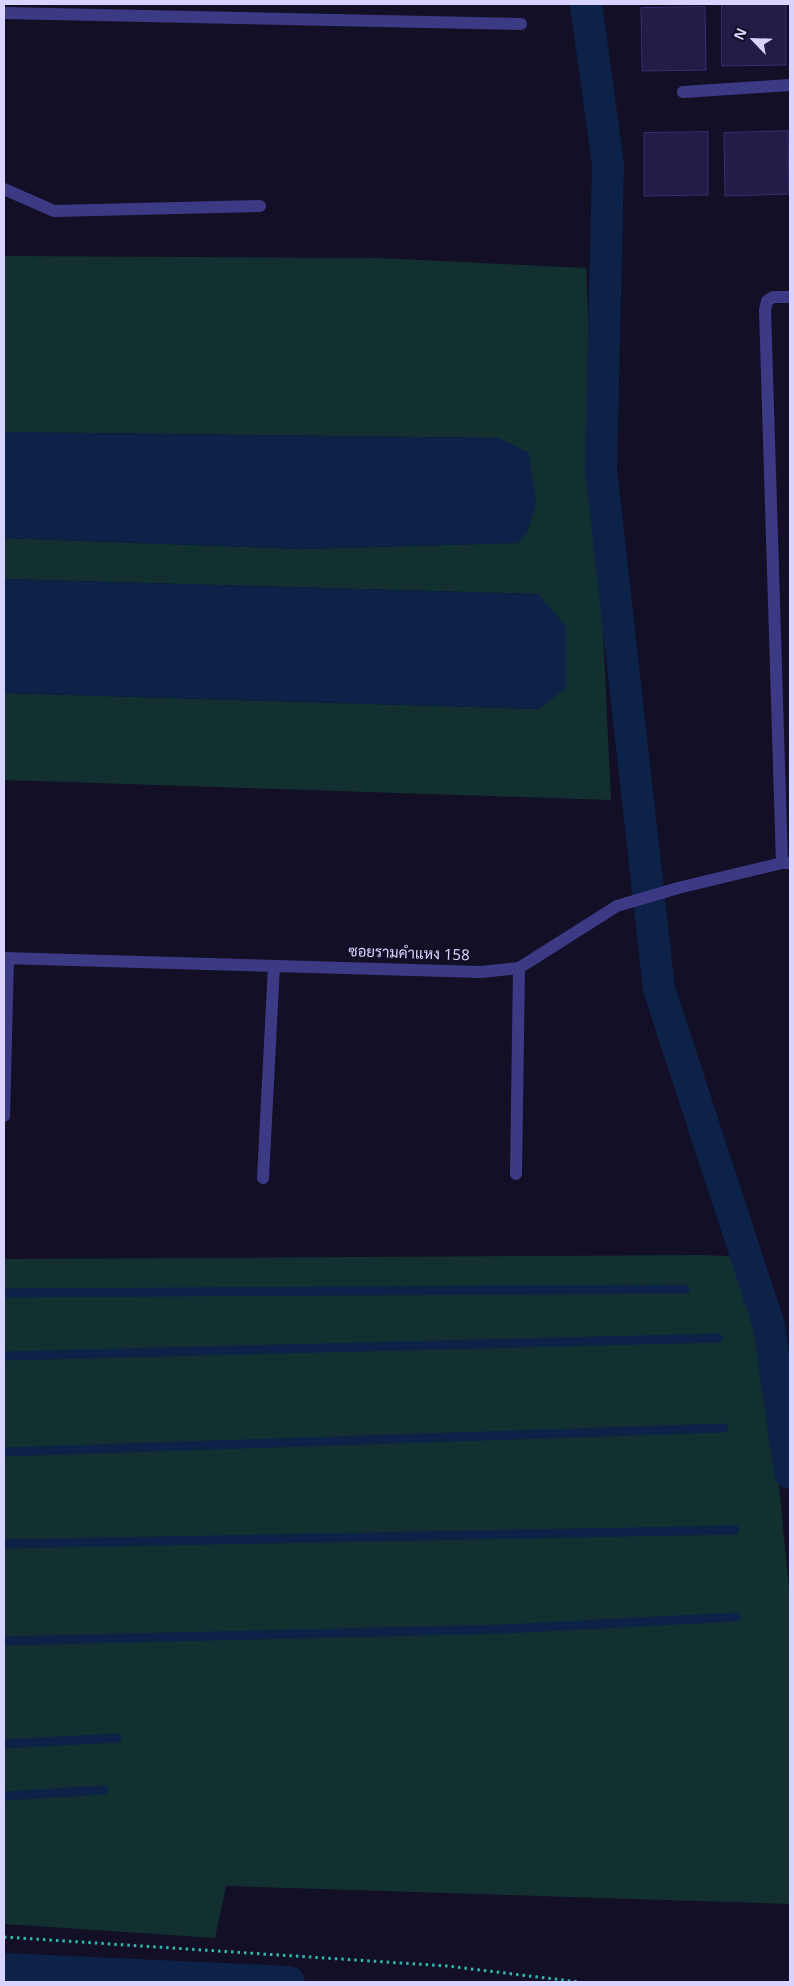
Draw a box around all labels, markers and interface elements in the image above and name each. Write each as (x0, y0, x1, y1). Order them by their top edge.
north arrow (729, 15, 779, 65)
text: N (729, 25, 751, 43)
street label: ซอยรามคำแหง 158 (348, 943, 470, 965)

